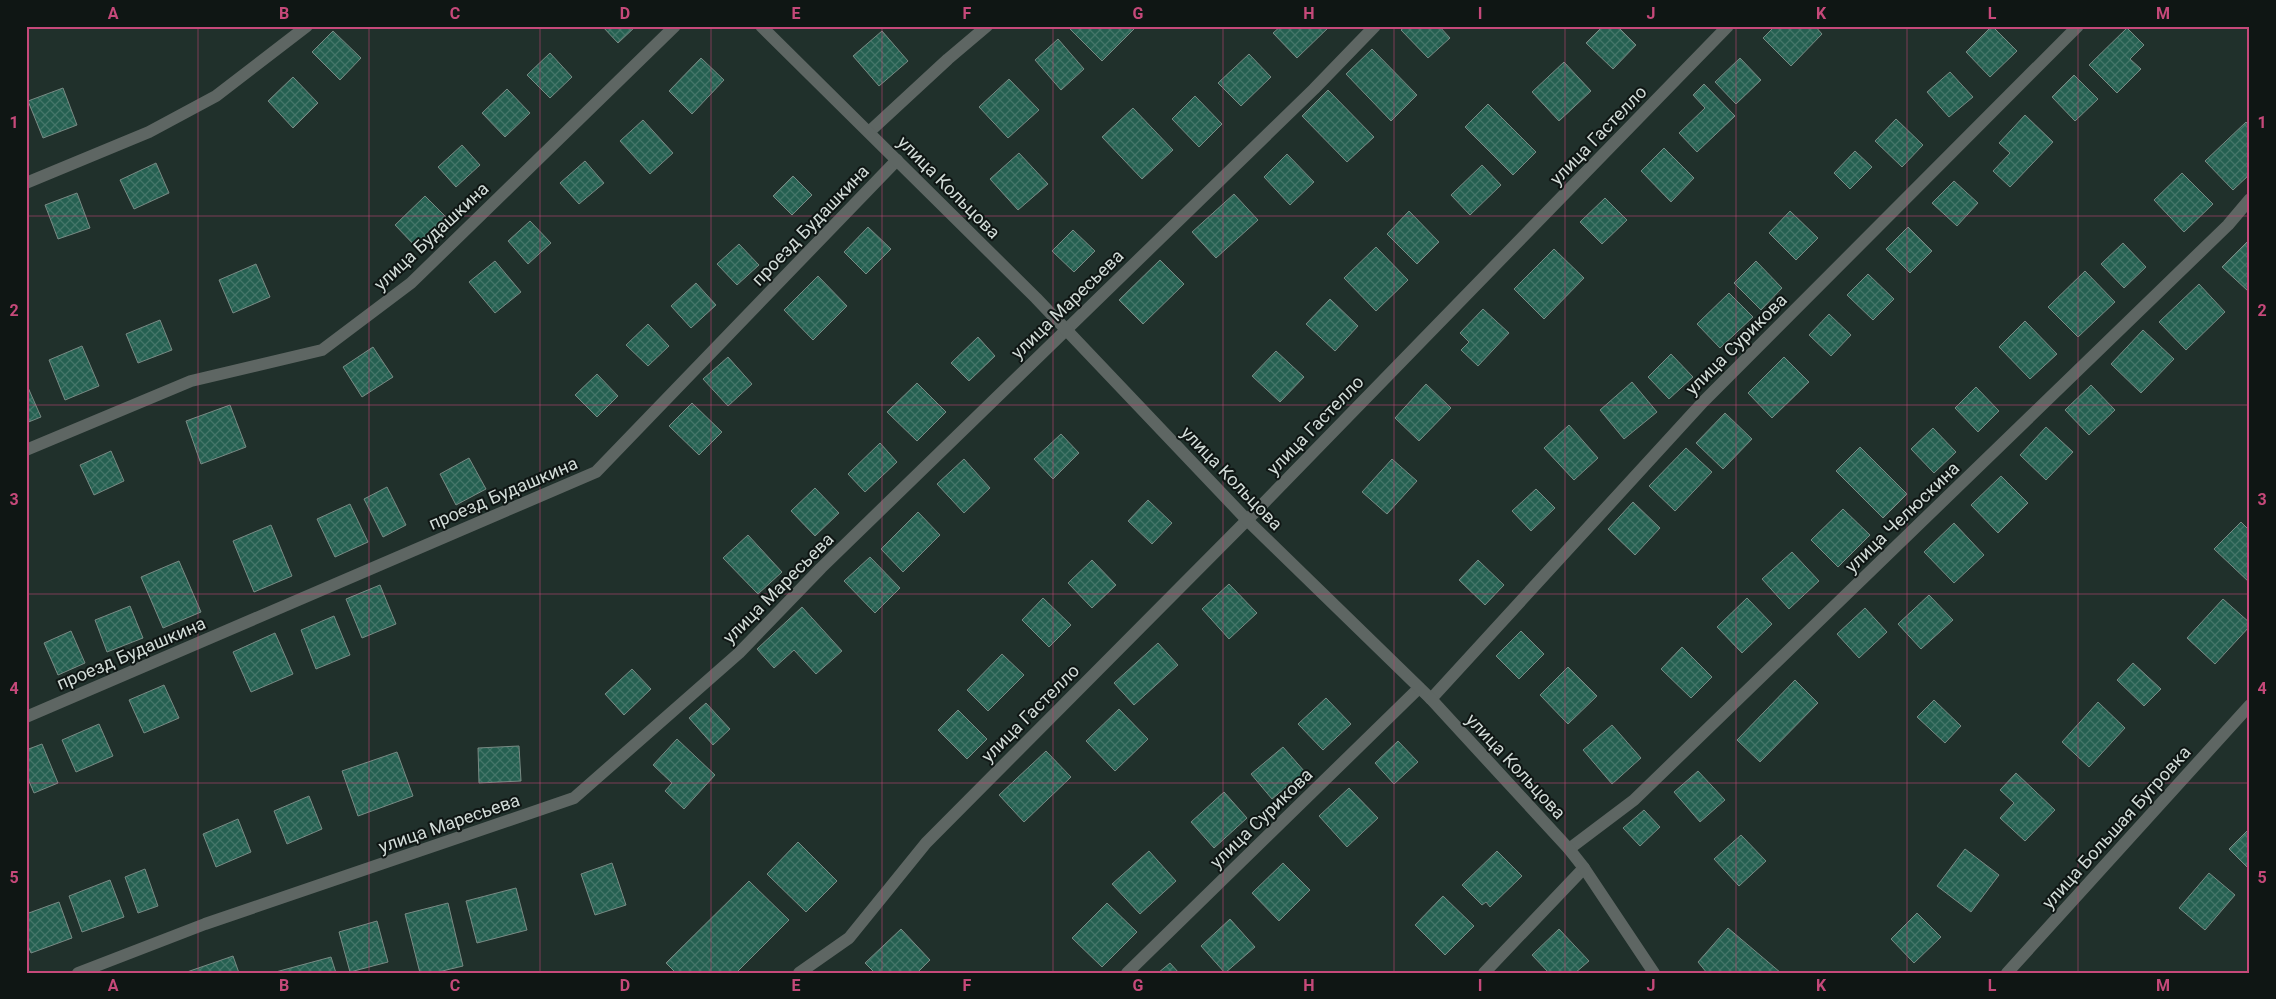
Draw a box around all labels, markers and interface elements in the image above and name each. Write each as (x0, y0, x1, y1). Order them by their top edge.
text: A (108, 4, 119, 23)
text: B (279, 4, 289, 23)
text: C (450, 4, 460, 23)
text: D (620, 4, 630, 23)
text: E (792, 4, 801, 23)
text: F (963, 4, 972, 23)
text: G (1133, 4, 1144, 23)
text: H (1303, 4, 1315, 23)
text: I (1478, 4, 1482, 23)
text: J (1647, 4, 1655, 23)
text: K (1816, 4, 1827, 23)
text: L (1988, 4, 1997, 23)
text: M (2156, 4, 2170, 23)
street label: улица Гастелло (1545, 81, 1651, 189)
text: 1 (9, 113, 19, 132)
text: 1 (2257, 113, 2267, 132)
street label: улица Кольцова (893, 131, 1005, 243)
street label: проезд Будашкина (747, 160, 873, 290)
street label: улица Будашкина (369, 178, 493, 294)
street label: улица Маресьева (1007, 245, 1127, 363)
street label: улица Сурикова (1681, 289, 1791, 399)
text: 2 (9, 301, 19, 320)
text: 2 (2257, 301, 2267, 320)
street label: улица Гастелло (1262, 371, 1368, 479)
street label: улица Кольцова (1177, 422, 1287, 534)
street label: проезд Будашкина (425, 452, 581, 534)
street label: улица Челюскина (1841, 457, 1963, 577)
text: 3 (9, 490, 19, 509)
text: 3 (2257, 490, 2267, 509)
street label: улица Маресьева (718, 528, 838, 648)
street label: проезд Будашкина (53, 612, 209, 694)
street label: улица Гастелло (977, 660, 1083, 766)
text: 4 (9, 679, 19, 698)
text: 4 (2257, 679, 2267, 698)
street label: улица Кольцова (1462, 709, 1570, 823)
street label: улица Большая Бугровка (2037, 741, 2195, 913)
street label: улица Сурикова (1205, 764, 1317, 872)
street label: улица Маресьева (376, 789, 522, 857)
text: 5 (9, 868, 19, 887)
text: 5 (2257, 868, 2267, 887)
text: A (108, 976, 119, 995)
text: B (279, 976, 289, 995)
text: C (450, 976, 460, 995)
text: D (620, 976, 630, 995)
text: E (792, 976, 801, 995)
text: F (963, 976, 972, 995)
text: G (1133, 976, 1144, 995)
text: H (1303, 976, 1315, 995)
text: I (1478, 976, 1482, 995)
text: J (1647, 976, 1655, 995)
text: K (1816, 976, 1827, 995)
text: L (1988, 976, 1997, 995)
text: M (2156, 976, 2170, 995)

